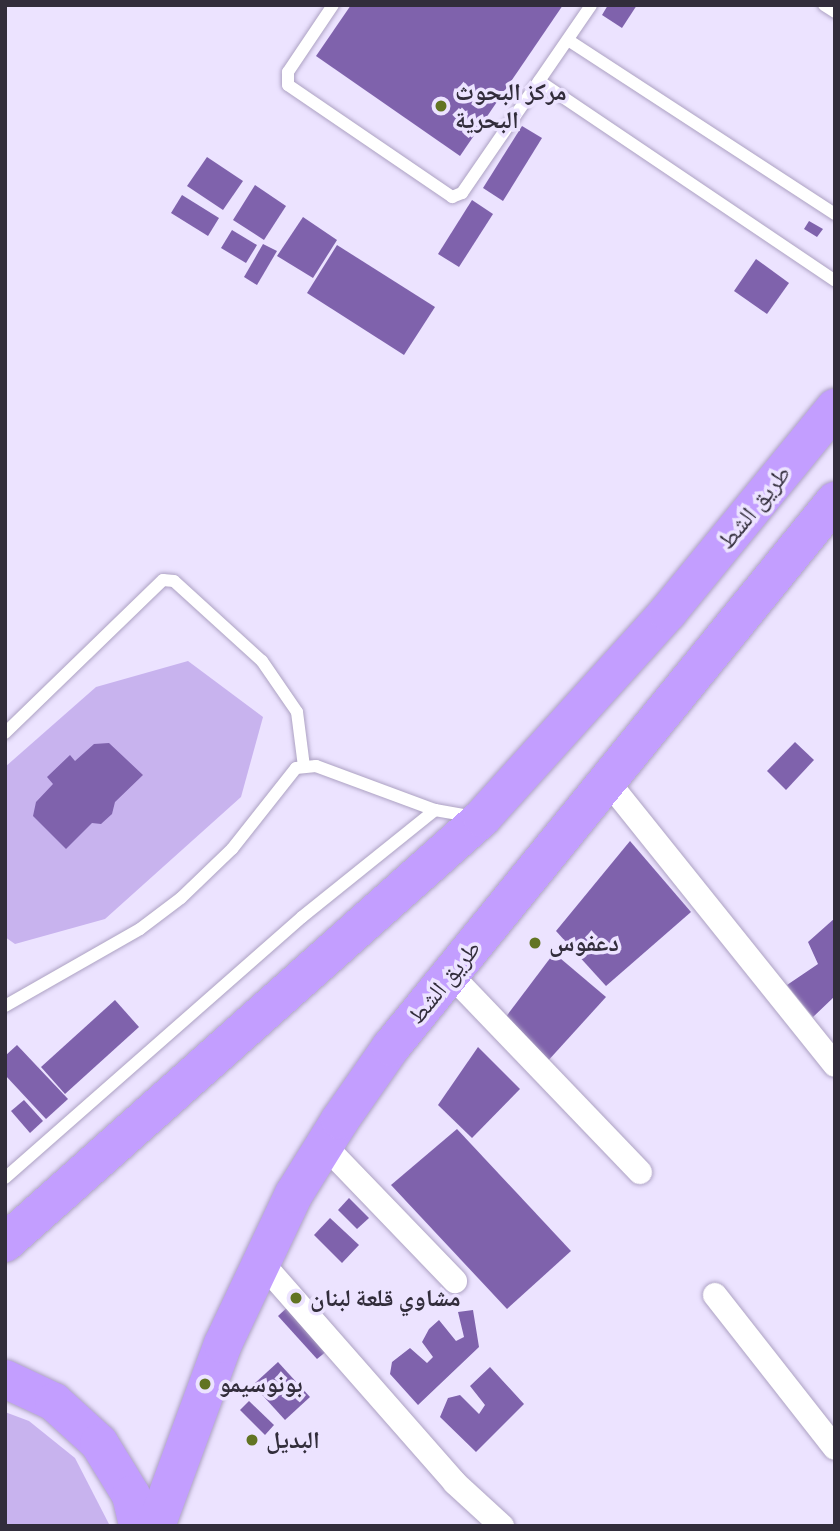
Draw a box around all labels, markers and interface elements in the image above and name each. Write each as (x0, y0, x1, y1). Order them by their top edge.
place label: مركز البحوث البحرية (455, 78, 567, 134)
marker: مركز البحوث البحرية (433, 98, 449, 114)
street label: طريق الشط (711, 459, 797, 555)
place label: دعفوس (549, 929, 619, 957)
street label: طريق الشط (401, 934, 487, 1030)
marker: دعفوس (527, 935, 543, 951)
place label: مشاوي قلعة لبنان (310, 1284, 461, 1312)
marker: مشاوي قلعة لبنان (288, 1290, 304, 1306)
place label: بونوسيمو (219, 1370, 303, 1398)
marker: بونوسيمو (197, 1376, 213, 1392)
place label: البديل (266, 1426, 320, 1454)
marker: البديل (244, 1432, 260, 1448)

